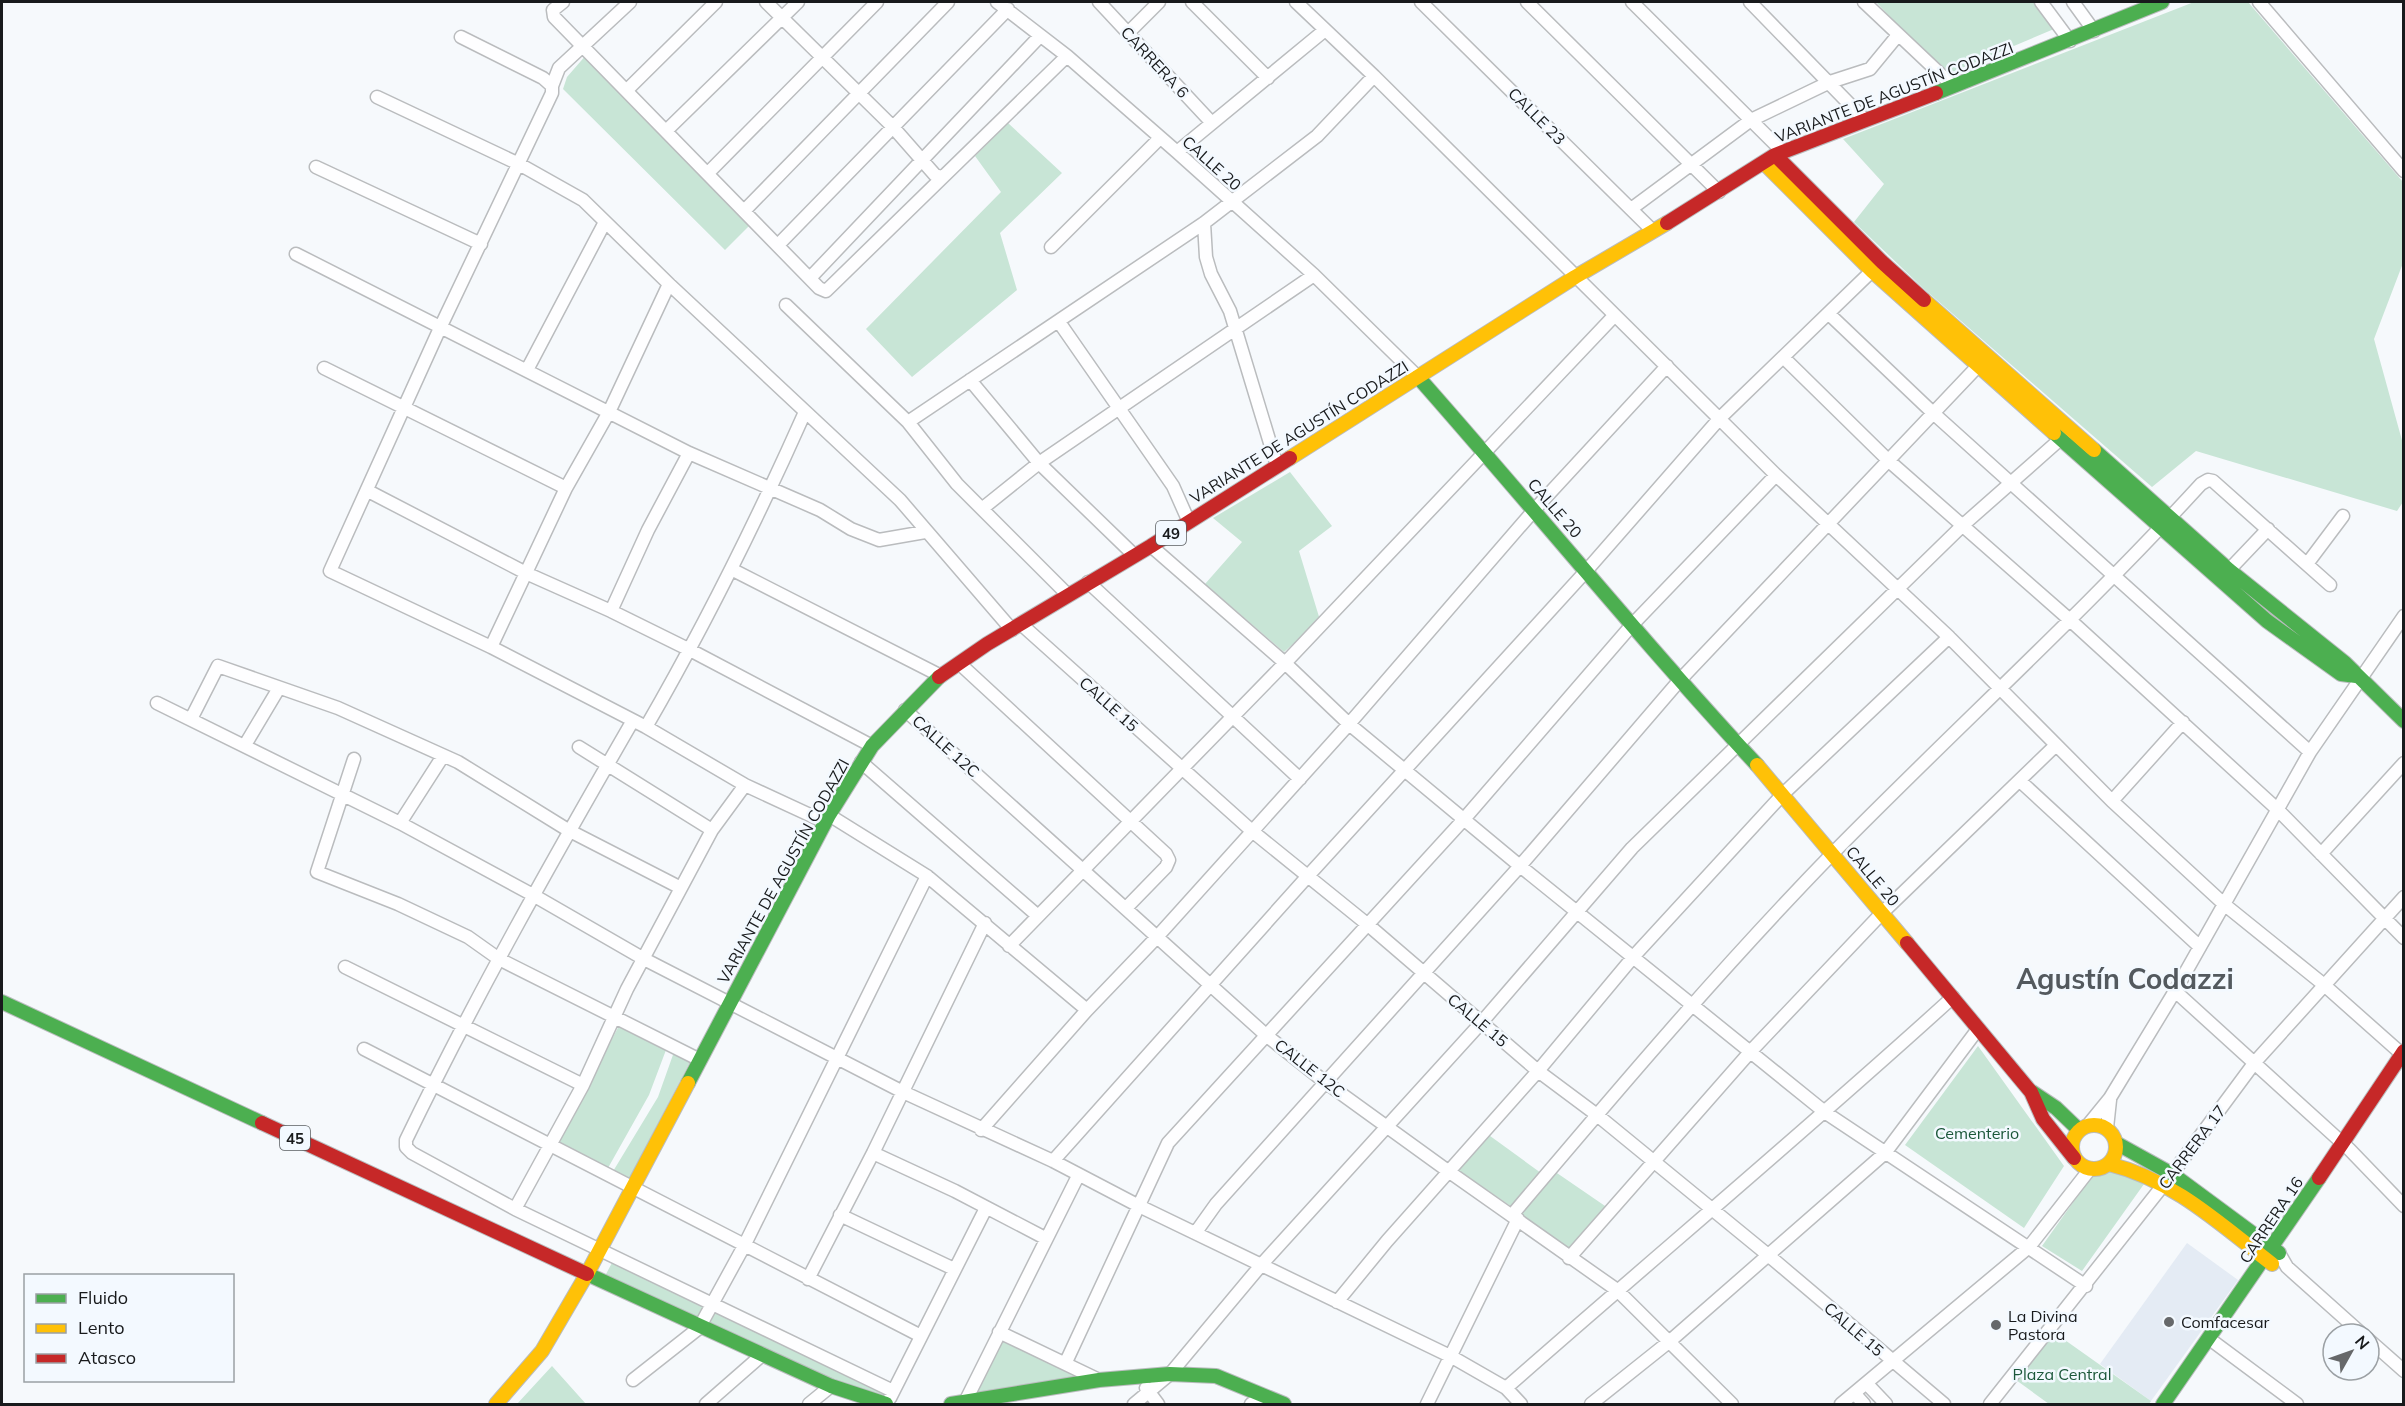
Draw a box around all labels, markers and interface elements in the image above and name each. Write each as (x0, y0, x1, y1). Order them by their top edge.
street label: CARRERA 6 (1117, 22, 1193, 102)
street label: VARIANTE DE AGUSTÍN CODAZZI (1772, 37, 2016, 147)
street label: CALLE 23 (1504, 83, 1570, 149)
street label: CALLE 20 (1178, 131, 1246, 195)
street label: VARIANTE DE AGUSTÍN CODAZZI (1186, 356, 1412, 508)
street label: CALLE 20 (1524, 474, 1586, 542)
road number: 49 (1156, 521, 1186, 545)
street label: CALLE 15 (1075, 672, 1143, 736)
street label: CALLE 12C (908, 711, 984, 781)
street label: VARIANTE DE AGUSTÍN CODAZZI (713, 755, 853, 987)
street label: CALLE 20 (1842, 842, 1904, 910)
district label: Agustín Codazzi (2016, 961, 2234, 996)
street label: CALLE 15 (1444, 989, 1512, 1051)
street label: CALLE 12C (1271, 1034, 1349, 1102)
street label: CARRERA 17 (2154, 1101, 2230, 1193)
park label: Cementerio (1935, 1123, 2019, 1143)
road number: 45 (280, 1126, 310, 1150)
street label: CARRERA 16 (2235, 1173, 2307, 1267)
legend (24, 1274, 234, 1382)
text: Fluido (78, 1286, 128, 1309)
street label: CALLE 15 (1820, 1298, 1888, 1360)
place label: La Divina Pastora (2008, 1306, 2078, 1344)
place label: Comfacesar (2181, 1312, 2269, 1332)
marker: Comfacesar (2162, 1315, 2176, 1329)
text: Lento (78, 1316, 125, 1339)
marker: La Divina Pastora (1989, 1318, 2003, 1332)
north arrow (2321, 1322, 2381, 1382)
text: N (2351, 1331, 2374, 1353)
text: Atasco (78, 1346, 136, 1369)
park label: Plaza Central (2012, 1364, 2112, 1384)

